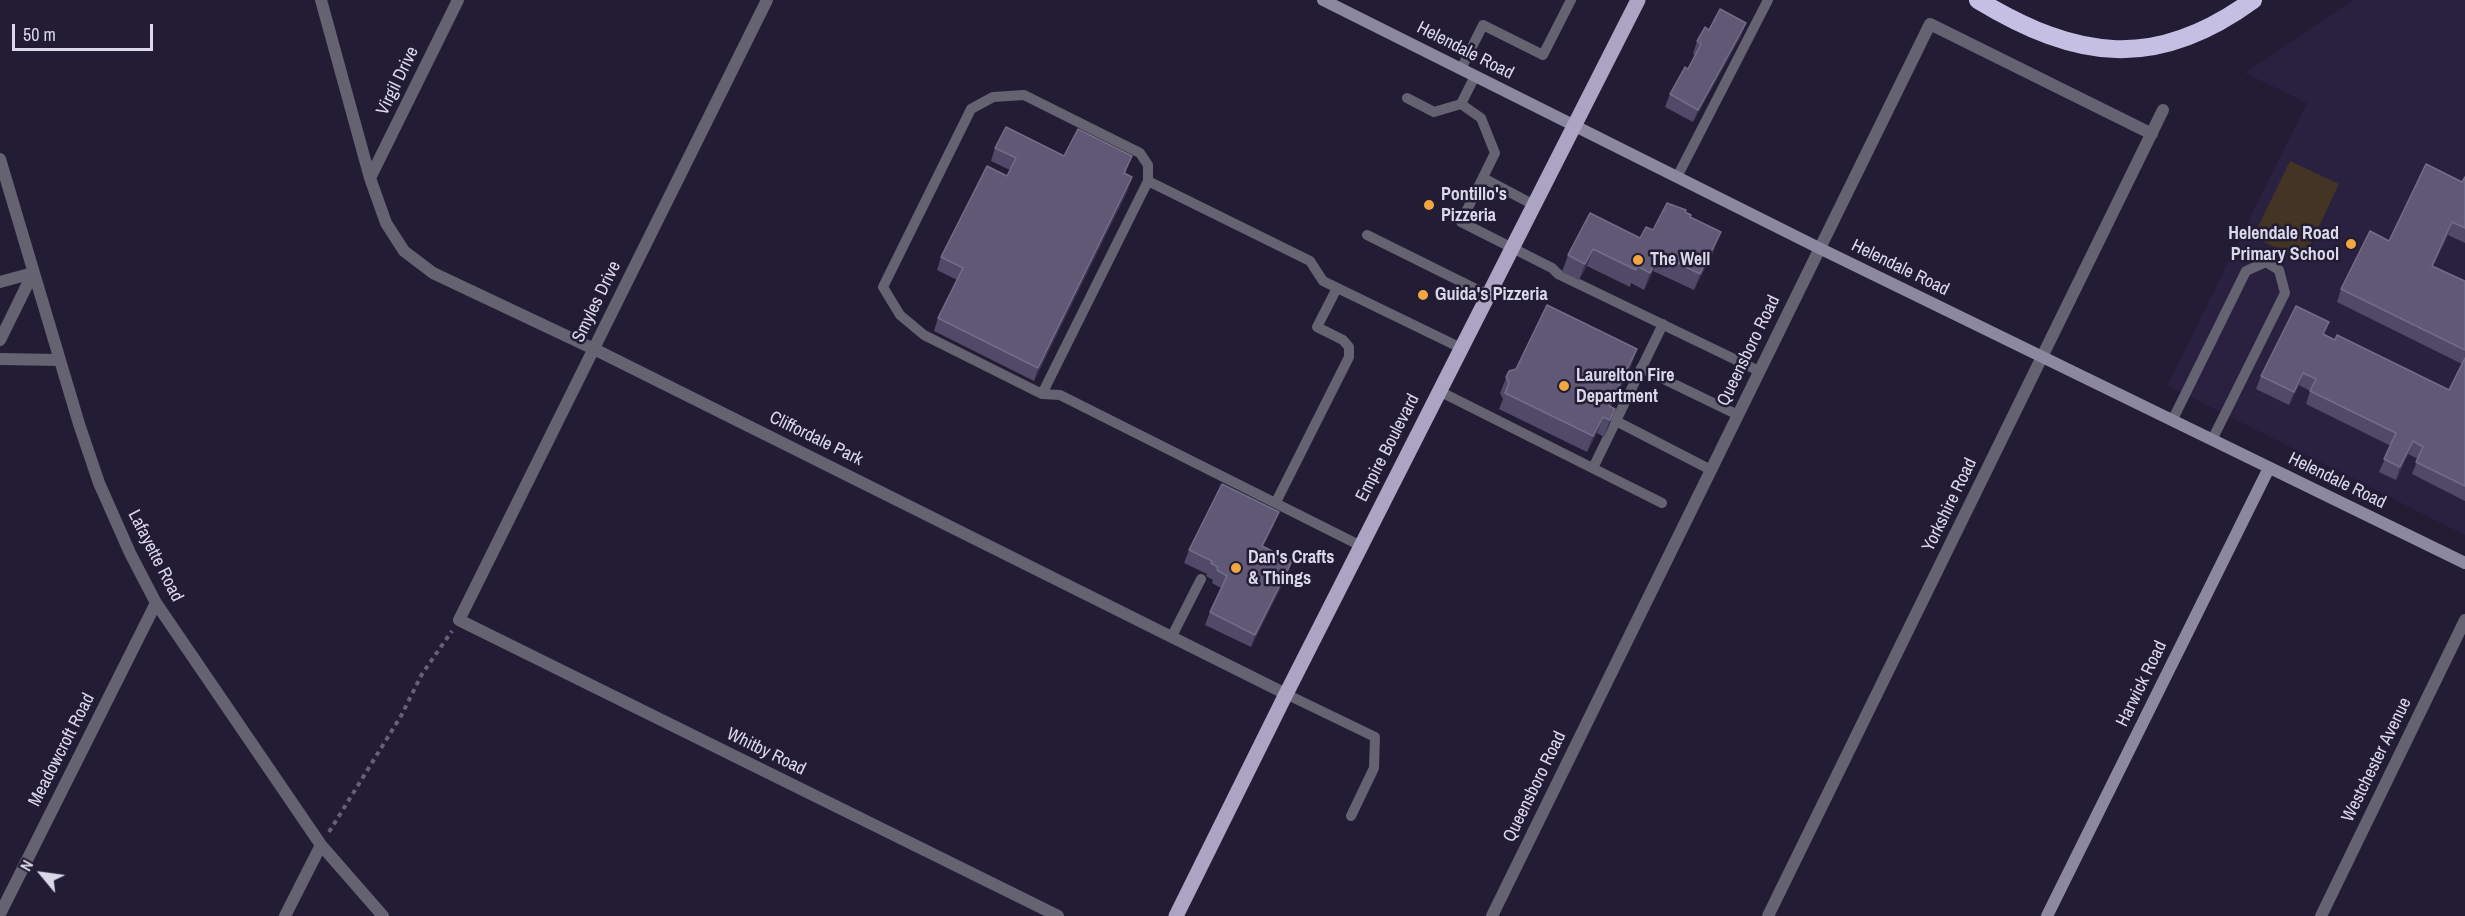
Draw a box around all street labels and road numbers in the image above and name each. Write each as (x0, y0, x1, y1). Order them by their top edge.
street label: Helendale Road (1413, 17, 1517, 85)
street label: Virgil Drive (372, 43, 424, 119)
street label: Helendale Road (1848, 235, 1952, 301)
street label: Smyles Drive (568, 258, 626, 346)
street label: Queensboro Road (1713, 292, 1785, 410)
street label: Empire Boulevard (1352, 390, 1424, 506)
street label: Cliffordale Park (766, 407, 866, 471)
street label: Helendale Road (2285, 448, 2389, 514)
street label: Yorkshire Road (1918, 455, 1982, 555)
street label: Lafayette Road (123, 506, 187, 606)
street label: Harwick Road (2112, 638, 2172, 730)
street label: Meadowcroft Road (24, 690, 100, 810)
street label: Westchester Avenue (2338, 694, 2416, 826)
street label: Whitby Road (723, 724, 809, 780)
street label: Queensboro Road (1499, 728, 1571, 846)

